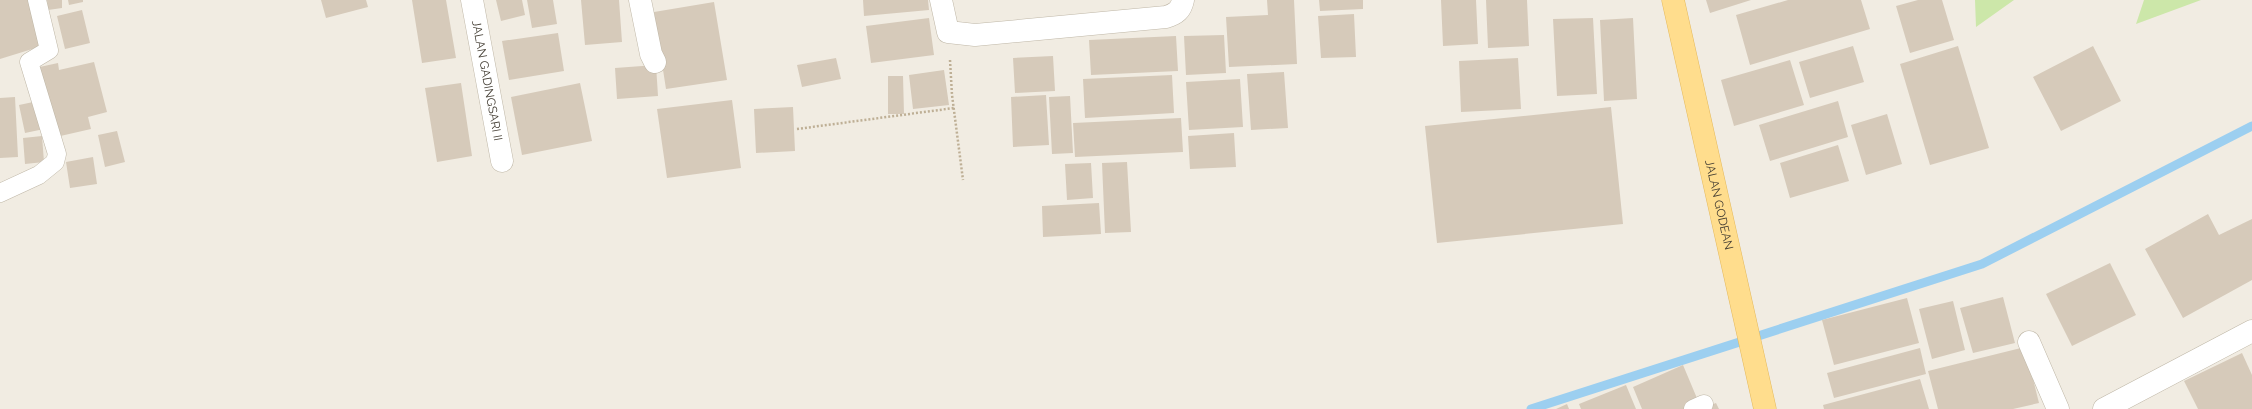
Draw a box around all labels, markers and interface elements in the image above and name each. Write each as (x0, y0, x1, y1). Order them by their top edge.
street label: JALAN GADINGSARI II (469, 19, 505, 142)
street label: JALAN GODEAN (1702, 158, 1736, 251)

